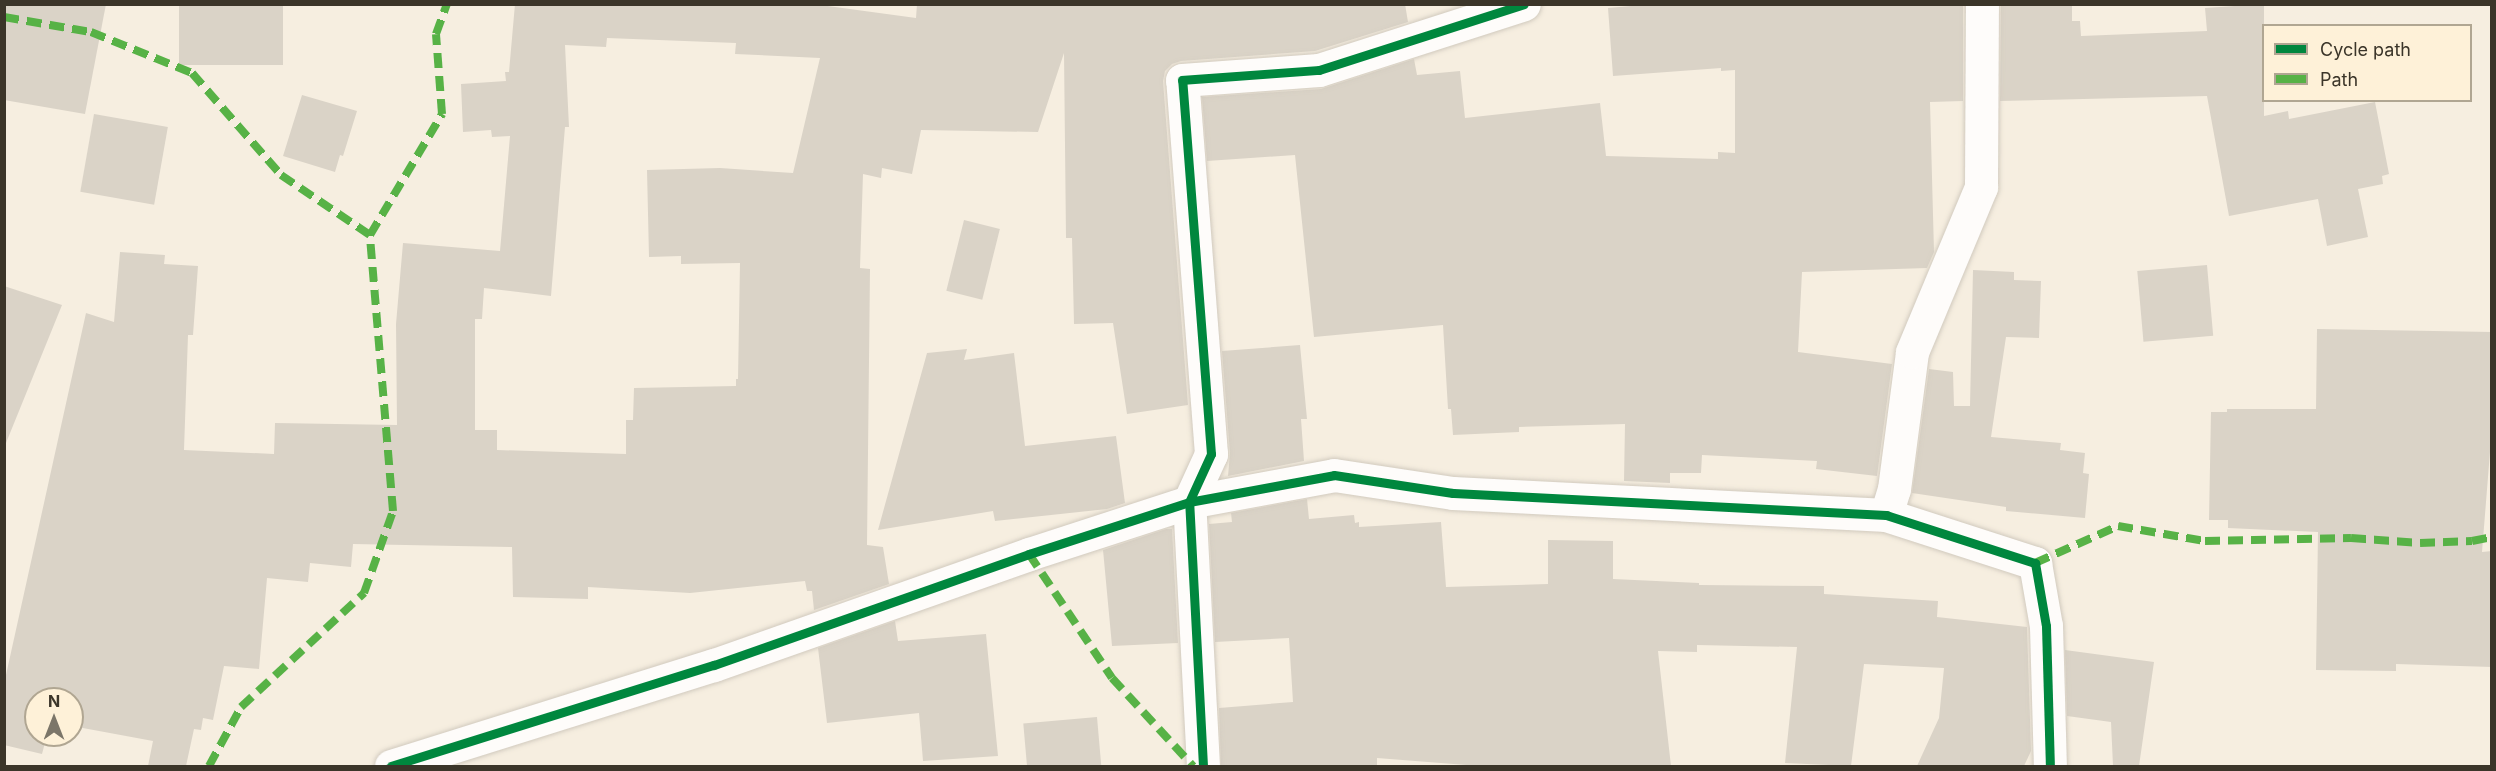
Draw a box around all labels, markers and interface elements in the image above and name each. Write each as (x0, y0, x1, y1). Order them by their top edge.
legend (2262, 24, 2472, 102)
text: Cycle path (2320, 39, 2411, 60)
text: Path (2320, 69, 2358, 90)
north arrow (24, 687, 84, 747)
text: N (48, 691, 60, 711)

